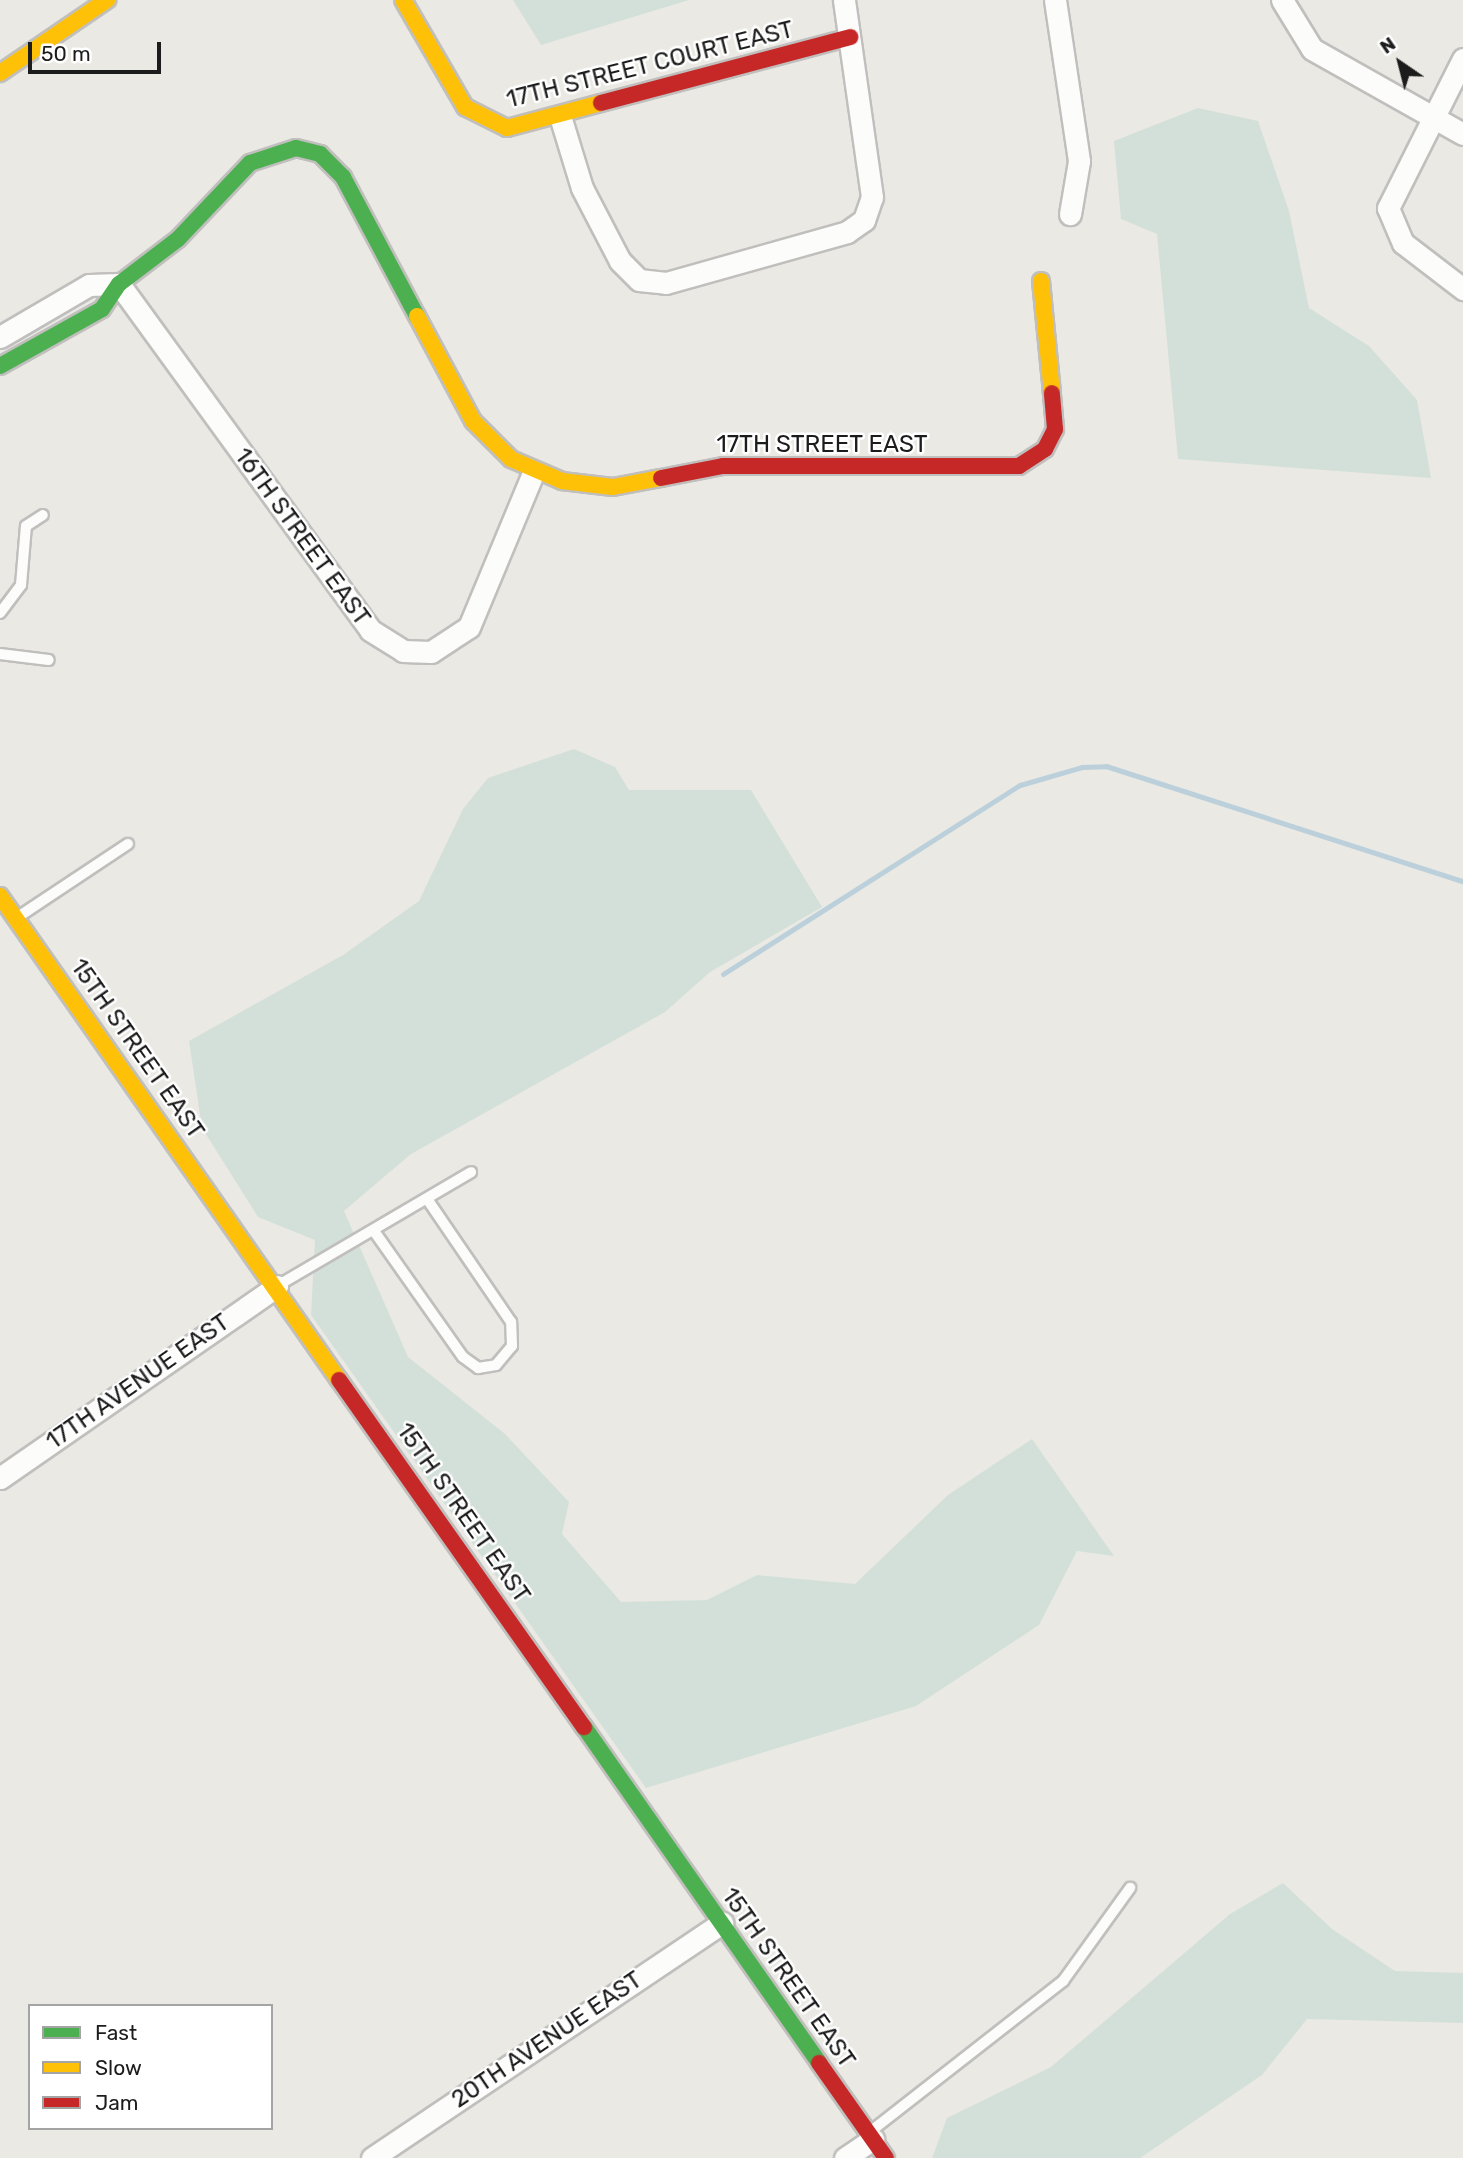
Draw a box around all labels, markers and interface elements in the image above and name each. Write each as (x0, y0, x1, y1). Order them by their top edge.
street label: 17TH STREET COURT EAST (503, 15, 797, 115)
scale bar (32, 28, 164, 72)
north arrow (1365, 28, 1435, 98)
text: N (1375, 32, 1400, 59)
text: 50 m (41, 41, 91, 66)
street label: 17TH STREET EAST (716, 431, 928, 459)
street label: 16TH STREET EAST (228, 442, 376, 632)
street label: 15TH STREET EAST (64, 953, 210, 1145)
street label: 17TH AVENUE EAST (41, 1308, 235, 1456)
street label: 15TH STREET EAST (390, 1417, 536, 1609)
street label: 15TH STREET EAST (715, 1882, 861, 2074)
street label: 20TH AVENUE EAST (446, 1965, 648, 2115)
legend (28, 2004, 273, 2130)
text: Fast (95, 2020, 137, 2045)
text: Slow (95, 2055, 142, 2080)
text: Jam (95, 2090, 139, 2115)

